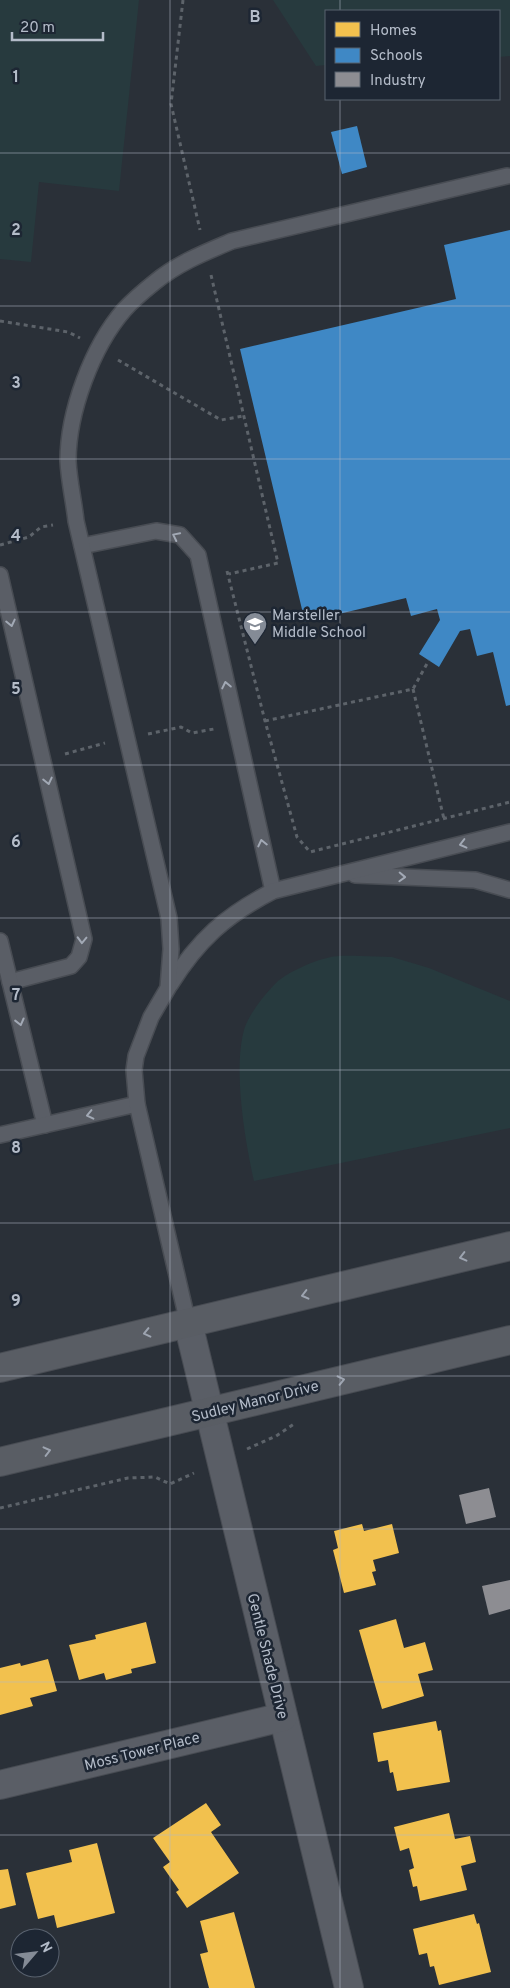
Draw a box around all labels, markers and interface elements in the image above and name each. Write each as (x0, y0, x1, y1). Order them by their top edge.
text: B (249, 8, 261, 28)
scale bar (12, 10, 104, 42)
legend (325, 10, 500, 100)
text: 20 m (20, 19, 55, 38)
text: Homes (370, 22, 417, 41)
text: Schools (370, 47, 423, 66)
text: 1 (13, 68, 19, 88)
text: Industry (370, 72, 426, 91)
text: 2 (11, 221, 21, 241)
text: 3 (11, 374, 21, 394)
text: 4 (11, 527, 21, 547)
one-way arrow (173, 532, 182, 542)
place label: Marsteller Middle School (272, 607, 366, 643)
school or university icon: Marsteller Middle School (242, 611, 268, 645)
one-way arrow (5, 618, 16, 627)
text: 5 (11, 680, 21, 700)
one-way arrow (221, 680, 232, 689)
one-way arrow (42, 777, 53, 786)
text: 6 (11, 833, 21, 853)
one-way arrow (458, 838, 467, 849)
one-way arrow (257, 839, 268, 848)
one-way arrow (398, 872, 406, 882)
one-way arrow (77, 936, 87, 944)
text: 7 (12, 986, 20, 1006)
one-way arrow (14, 1018, 25, 1027)
one-way arrow (85, 1109, 94, 1120)
text: 8 (11, 1139, 21, 1159)
one-way arrow (458, 1251, 467, 1262)
one-way arrow (300, 1289, 309, 1300)
text: 9 (11, 1292, 21, 1312)
one-way arrow (142, 1327, 151, 1338)
one-way arrow (337, 1375, 346, 1386)
street label: Sudley Manor Drive (190, 1377, 321, 1427)
one-way arrow (43, 1446, 52, 1457)
street label: Gentle Shade Drive (242, 1592, 291, 1721)
street label: Moss Tower Place (83, 1729, 202, 1776)
north arrow (10, 1928, 60, 1978)
text: N (35, 1939, 55, 1956)

